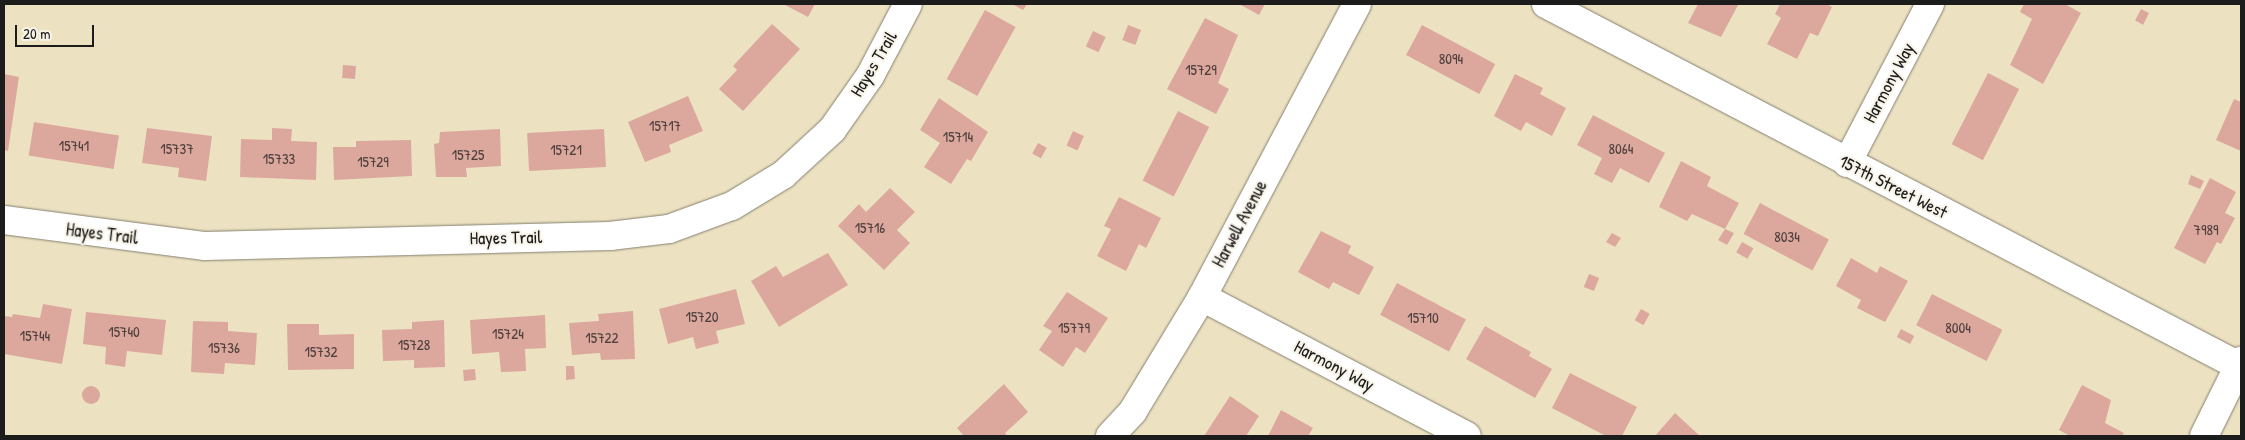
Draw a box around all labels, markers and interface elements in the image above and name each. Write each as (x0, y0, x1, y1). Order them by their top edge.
scale bar (18, 15, 96, 47)
text: 20 m (23, 23, 50, 44)
street label: Hayes Trail (846, 27, 902, 101)
street label: Harmony Way (1859, 39, 1919, 127)
house number: 8094 (1439, 50, 1463, 68)
house number: 15729 (1185, 61, 1217, 79)
house number: 15717 (649, 117, 681, 135)
house number: 15714 (943, 128, 973, 146)
house number: 15741 (59, 137, 89, 155)
house number: 15737 (160, 140, 194, 158)
house number: 8064 (1609, 140, 1633, 158)
house number: 15721 (550, 141, 582, 159)
house number: 15725 (452, 146, 484, 164)
house number: 15733 (263, 150, 295, 168)
street label: 157th Street West (1835, 151, 1951, 223)
house number: 15729 (357, 153, 389, 171)
street label: Harwell Avenue (1208, 177, 1272, 271)
street label: Hayes Trail (65, 219, 139, 249)
house number: 15716 (855, 219, 885, 237)
house number: 7989 (2194, 221, 2218, 239)
street label: Hayes Trail (470, 227, 542, 249)
house number: 8034 (1774, 228, 1800, 246)
house number: 15720 (686, 308, 718, 326)
house number: 15710 (1407, 309, 1439, 327)
house number: 15779 (1058, 319, 1090, 337)
house number: 8004 (1945, 319, 1971, 337)
house number: 15740 (108, 323, 140, 341)
house number: 15724 (492, 325, 524, 343)
house number: 15744 (20, 327, 50, 345)
house number: 15722 (585, 329, 619, 347)
house number: 15728 (398, 336, 430, 354)
street label: Harmony Way (1290, 336, 1378, 396)
house number: 15736 (208, 339, 240, 357)
house number: 15732 (305, 343, 337, 361)

